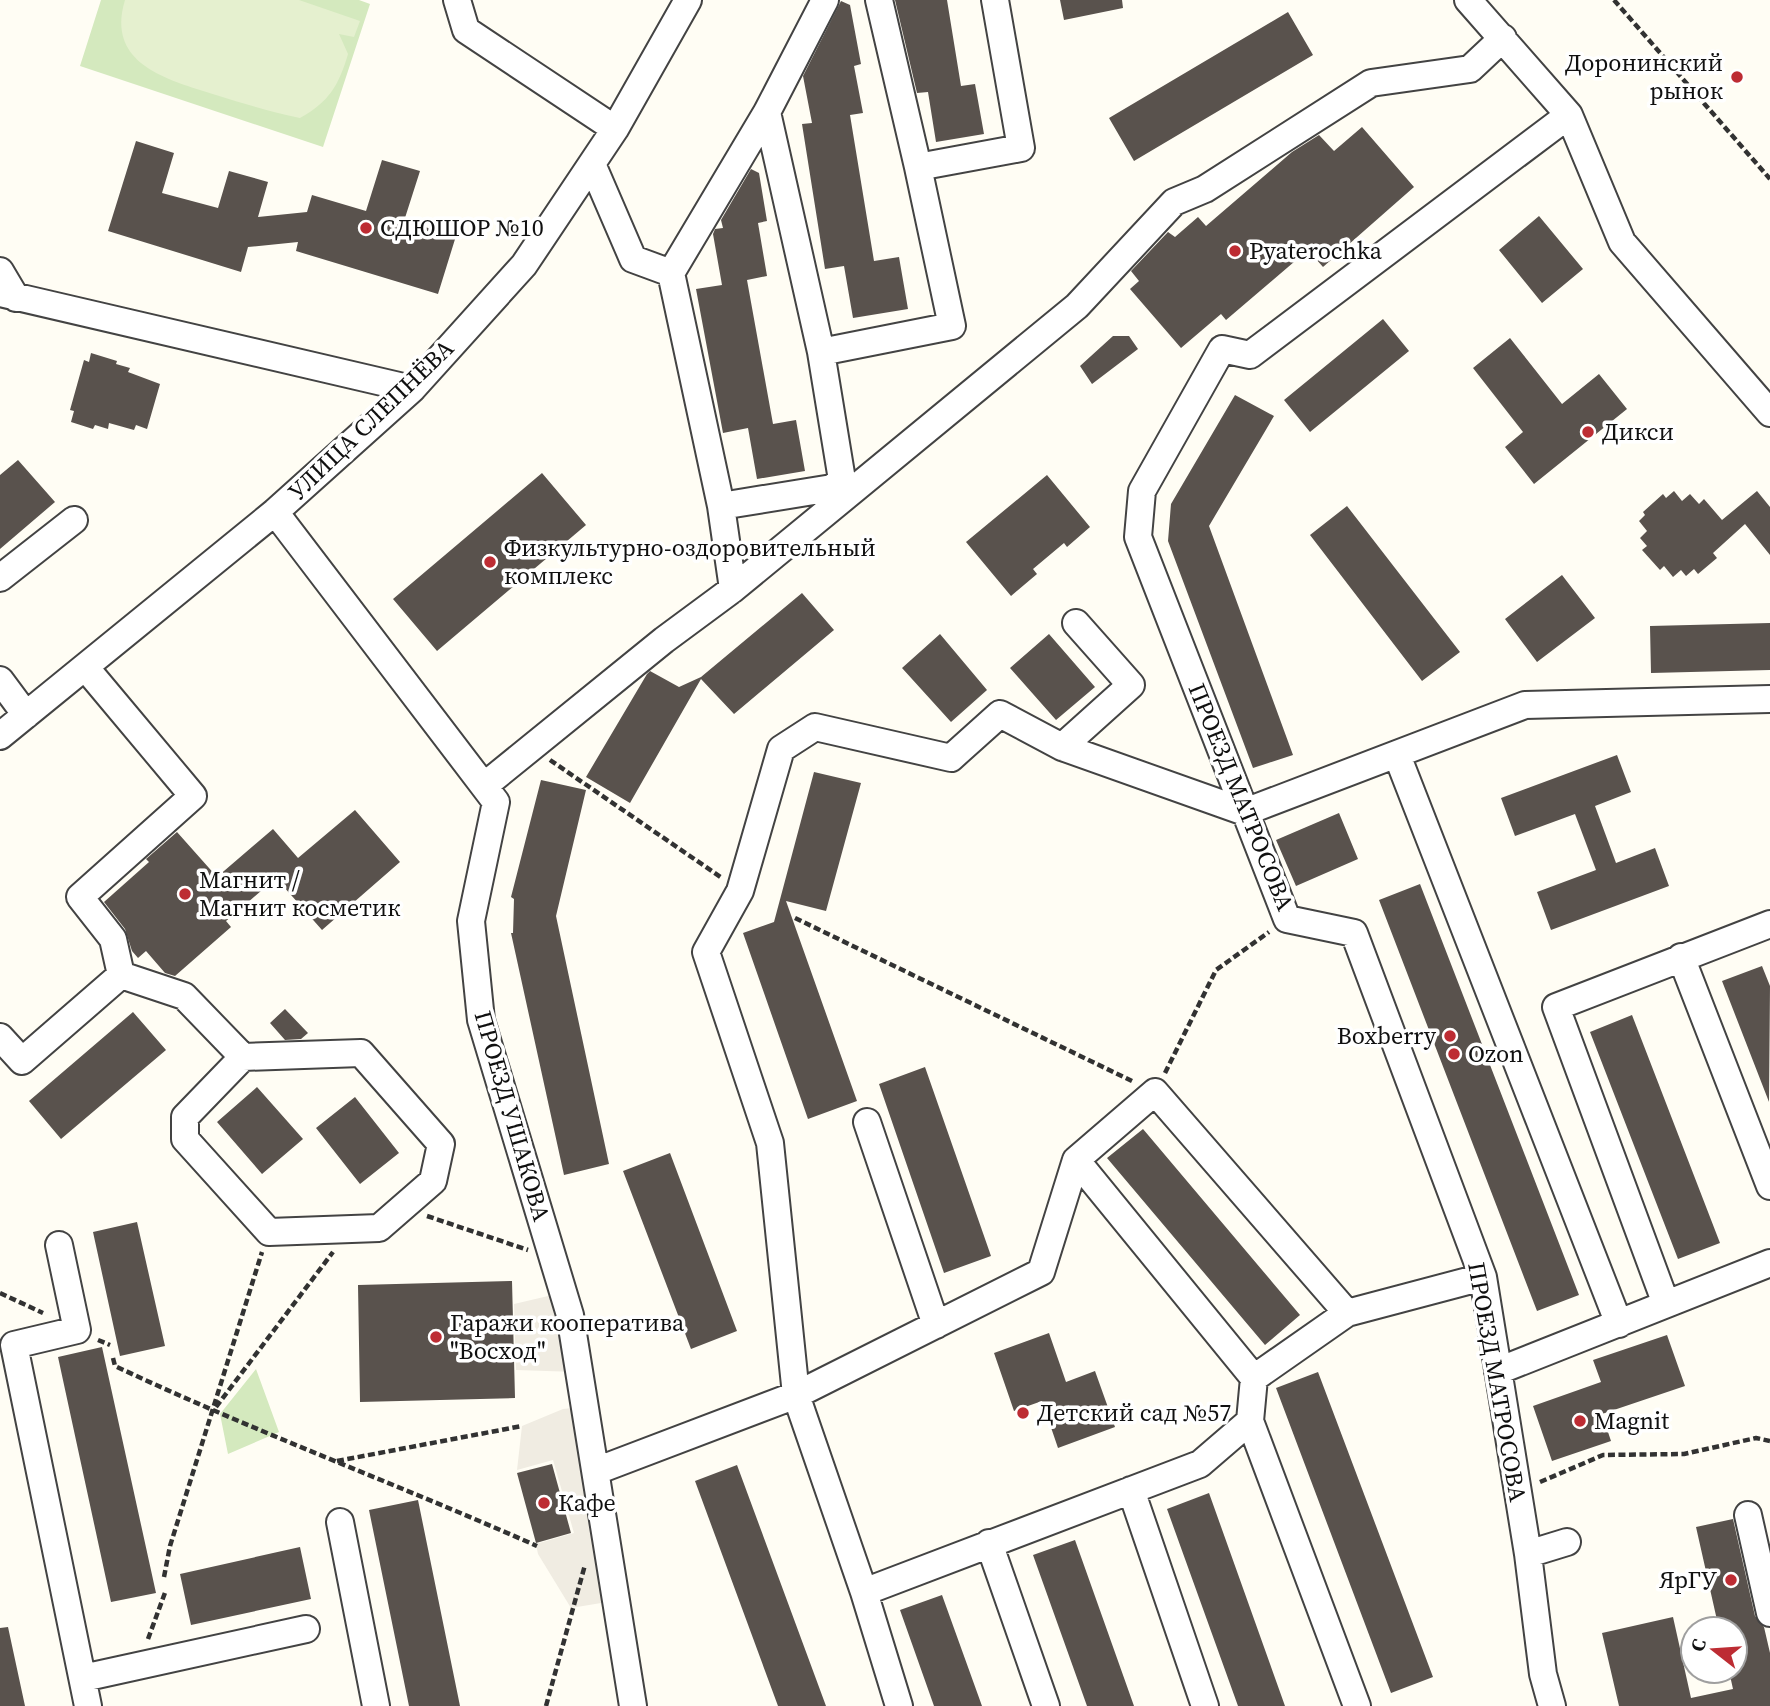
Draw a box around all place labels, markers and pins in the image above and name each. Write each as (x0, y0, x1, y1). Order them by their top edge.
place label: Доронинский рынок (1565, 46, 1723, 107)
marker: Доронинский рынок (1729, 69, 1745, 85)
place label: СДЮШОР №10 (380, 211, 544, 244)
marker: СДЮШОР №10 (358, 220, 374, 236)
place label: Pyaterochka (1249, 234, 1383, 267)
marker: Pyaterochka (1227, 243, 1243, 259)
place label: Дикси (1602, 415, 1674, 448)
marker: Дикси (1580, 424, 1596, 440)
place label: Физкультурно-оздоровительный комплекс (504, 531, 876, 592)
marker: Физкультурно-оздоровительный комплекс (482, 554, 498, 570)
place label: Магнит / Магнит косметик (199, 863, 401, 924)
marker: Магнит / Магнит косметик (177, 886, 193, 902)
place label: Boxberry (1337, 1019, 1437, 1052)
marker: Boxberry (1442, 1028, 1458, 1044)
place label: Ozon (1468, 1037, 1524, 1070)
marker: Ozon (1446, 1046, 1462, 1062)
place label: Гаражи кооператива "Восход" (450, 1306, 685, 1367)
marker: Гаражи кооператива "Восход" (428, 1329, 444, 1345)
place label: Детский сад №57 (1037, 1396, 1231, 1429)
place label: Magnit (1594, 1404, 1669, 1437)
marker: Детский сад №57 (1015, 1405, 1031, 1421)
marker: Magnit (1572, 1413, 1588, 1429)
place label: Кафе (558, 1486, 616, 1519)
marker: Кафе (536, 1495, 552, 1511)
place label: ЯрГУ (1659, 1563, 1717, 1596)
marker: ЯрГУ (1723, 1572, 1739, 1588)

